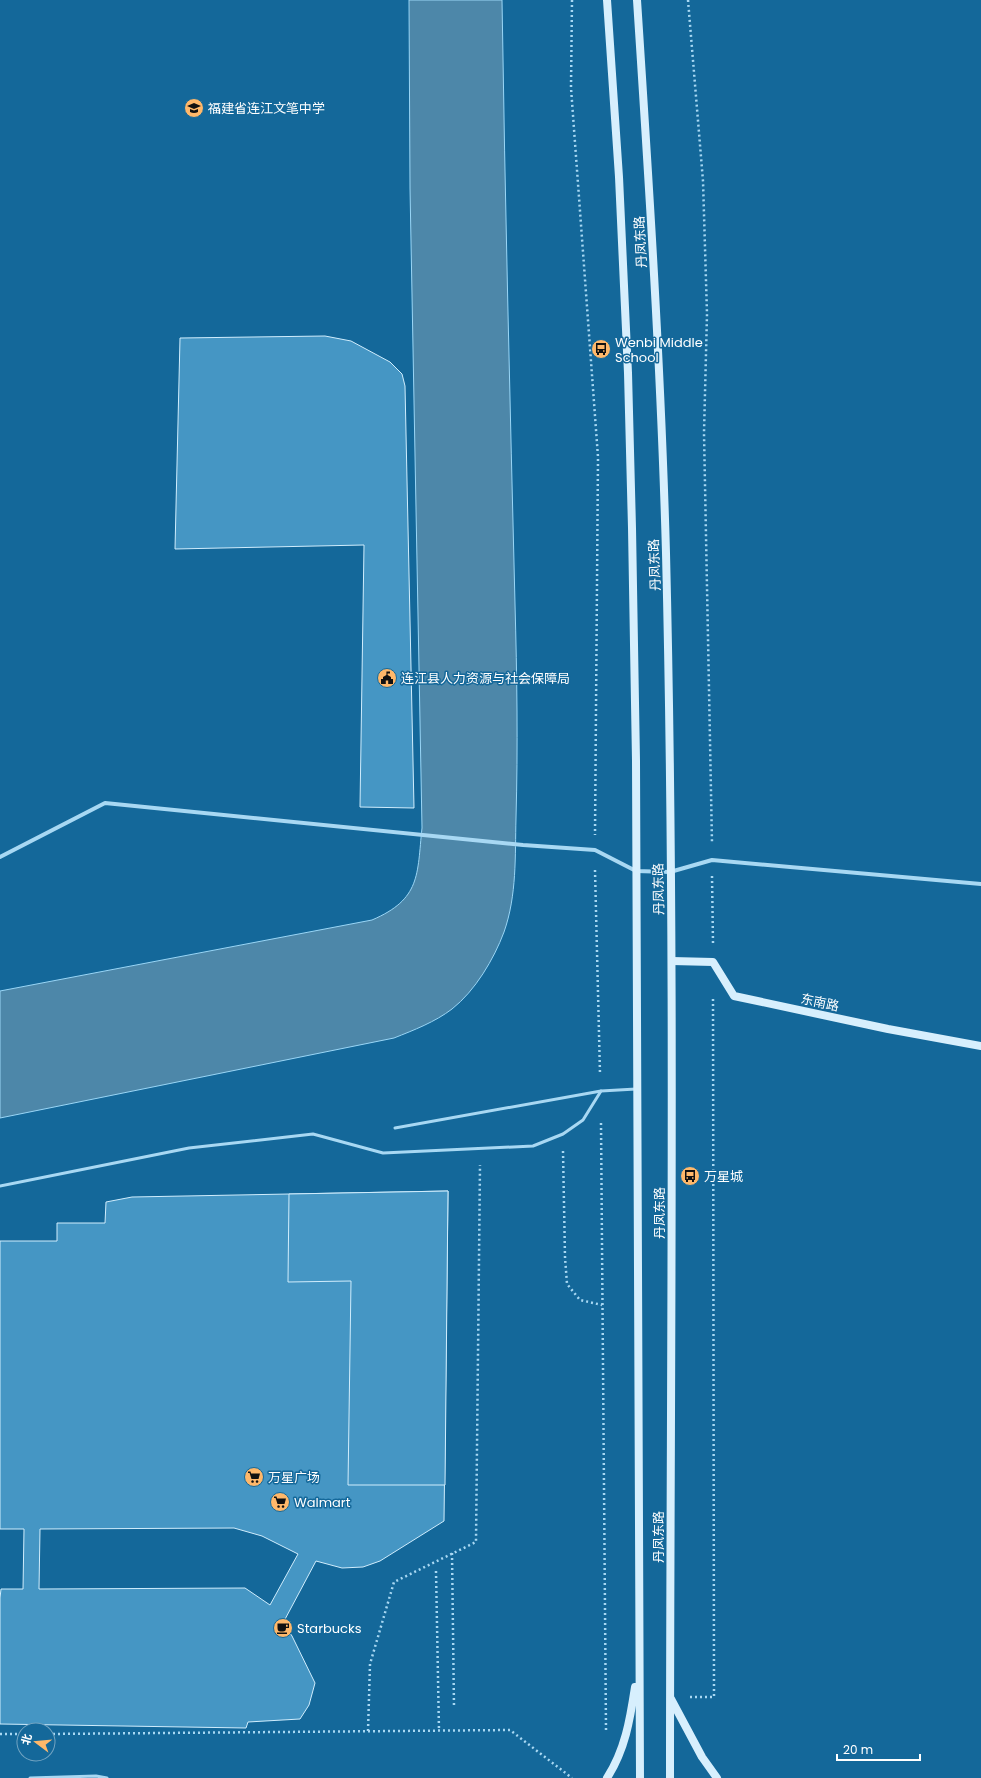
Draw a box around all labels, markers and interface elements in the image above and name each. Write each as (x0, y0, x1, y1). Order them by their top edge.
school or university icon: 福建省连江文笔中学 (183, 97, 205, 119)
place label: 福建省连江文笔中学 (208, 99, 325, 118)
street label: 丹凤东路 (630, 216, 651, 268)
place label: Wenbi Middle School (615, 333, 703, 367)
bus stop icon: Wenbi Middle School (590, 338, 612, 360)
street label: 丹凤东路 (644, 539, 665, 591)
public building icon: 连江县人力资源与社会保障局 (376, 667, 398, 689)
place label: 连江县人力资源与社会保障局 (401, 669, 570, 688)
street label: 丹凤东路 (649, 863, 668, 915)
street label: 东南路 (799, 989, 841, 1016)
bus stop icon: 万星城 (679, 1165, 701, 1187)
place label: 万星城 (704, 1167, 743, 1186)
street label: 丹凤东路 (650, 1187, 669, 1239)
supermarket icon: 万星广场 (243, 1466, 265, 1488)
place label: 万星广场 (268, 1468, 320, 1487)
supermarket icon: Walmart (269, 1491, 291, 1513)
place label: Walmart (294, 1493, 351, 1512)
street label: 丹凤东路 (649, 1511, 668, 1563)
cafe icon: Starbucks (272, 1617, 294, 1639)
place label: Starbucks (297, 1619, 362, 1638)
north arrow (16, 1722, 56, 1762)
text: 北 (17, 1732, 36, 1747)
scale bar (837, 1736, 920, 1762)
text: 20 m (843, 1741, 873, 1758)

